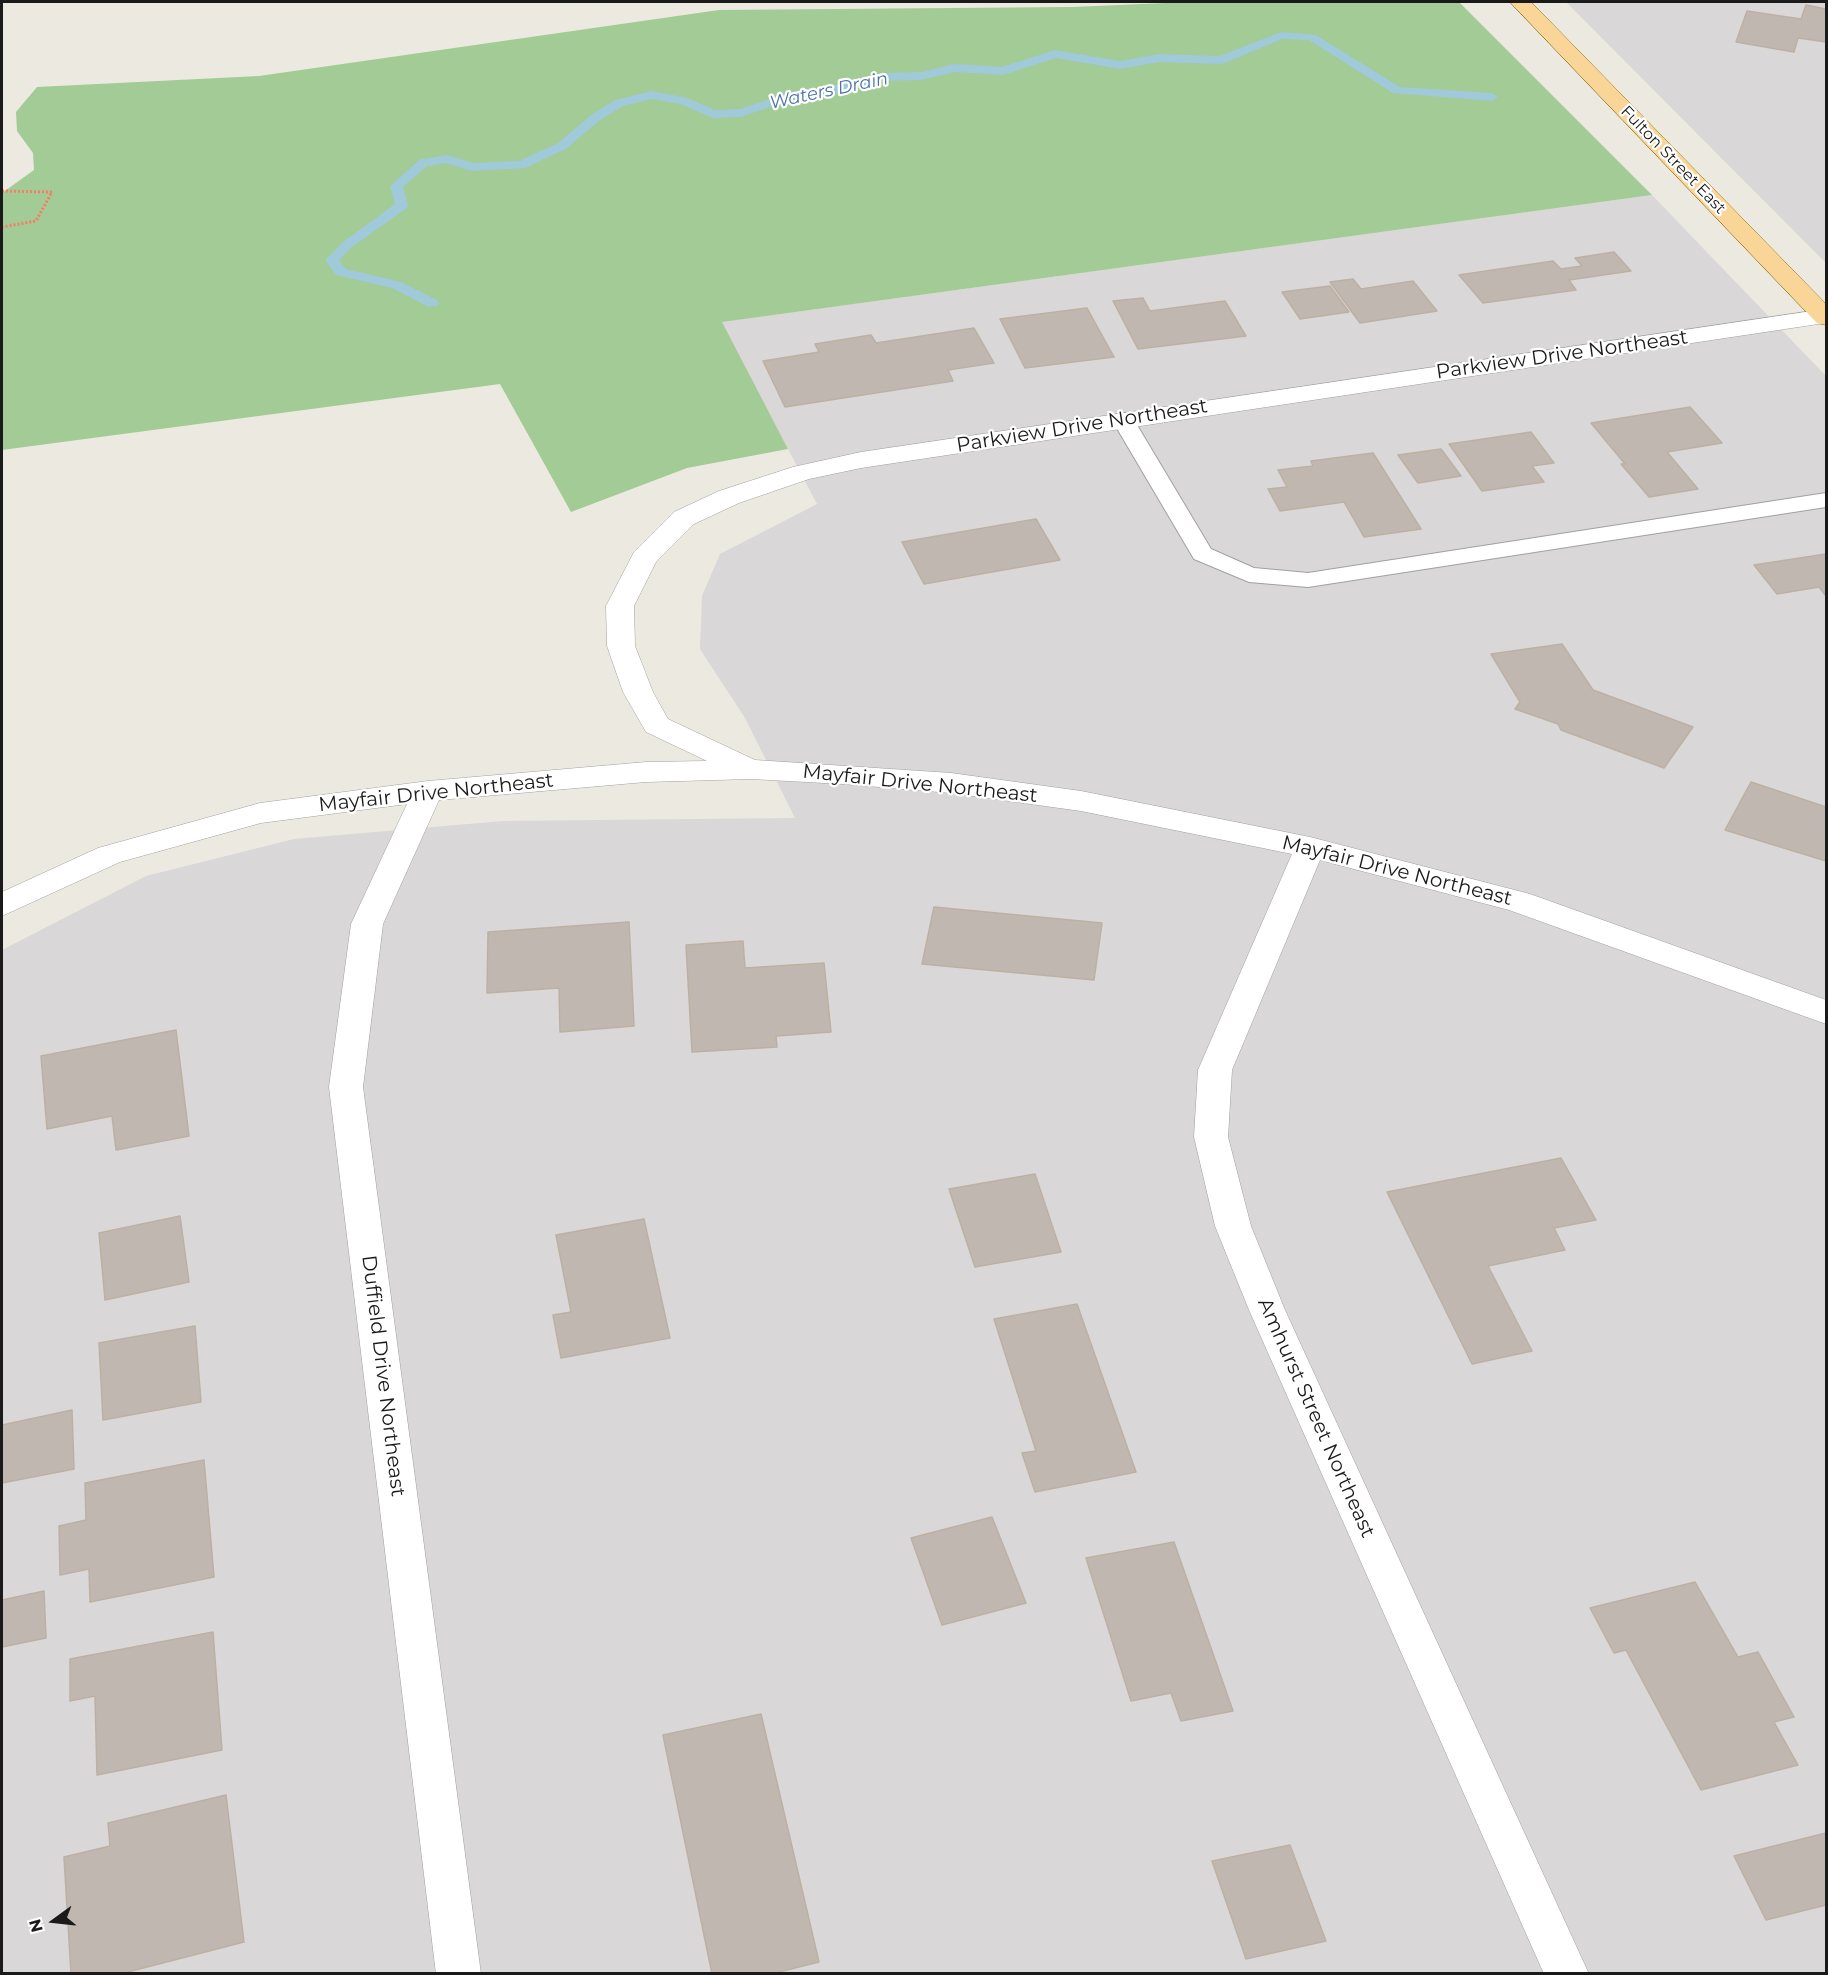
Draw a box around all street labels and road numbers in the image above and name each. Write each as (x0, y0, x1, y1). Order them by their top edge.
street label: Fulton Street East (1616, 102, 1730, 218)
street label: Parkview Drive Northeast (1435, 325, 1689, 385)
street label: Parkview Drive Northeast (955, 394, 1209, 458)
street label: Mayfair Drive Northeast (801, 760, 1039, 808)
street label: Mayfair Drive Northeast (317, 769, 555, 817)
street label: Mayfair Drive Northeast (1279, 831, 1515, 911)
street label: Duffield Drive Northeast (356, 1254, 410, 1498)
street label: Amhurst Street Northeast (1252, 1295, 1380, 1541)

